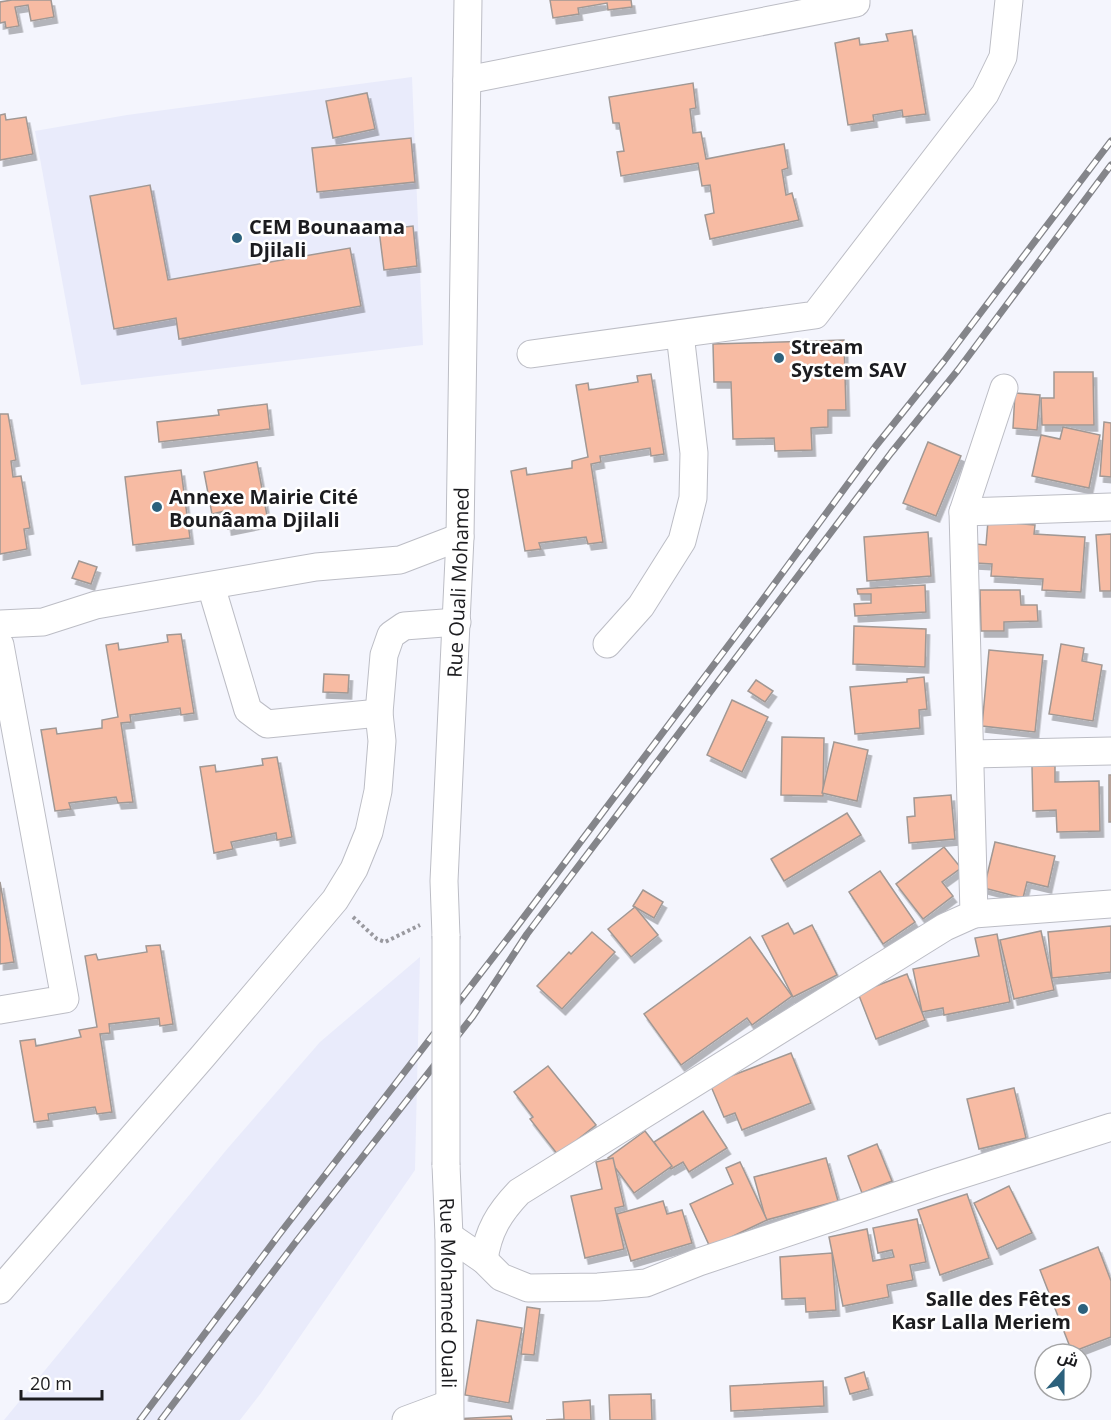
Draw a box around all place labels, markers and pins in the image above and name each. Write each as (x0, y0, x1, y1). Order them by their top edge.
place label: CEM Bounaama Djilali (249, 213, 405, 263)
marker: CEM Bounaama Djilali (230, 231, 244, 245)
place label: Stream System SAV (791, 333, 906, 383)
marker: Stream System SAV (772, 351, 786, 365)
place label: Annexe Mairie Cité Bounâama Djilali (169, 483, 358, 533)
marker: Annexe Mairie Cité Bounâama Djilali (150, 500, 164, 514)
place label: Salle des Fêtes Kasr Lalla Meriem (891, 1285, 1071, 1335)
marker: Salle des Fêtes Kasr Lalla Meriem (1076, 1302, 1090, 1316)

